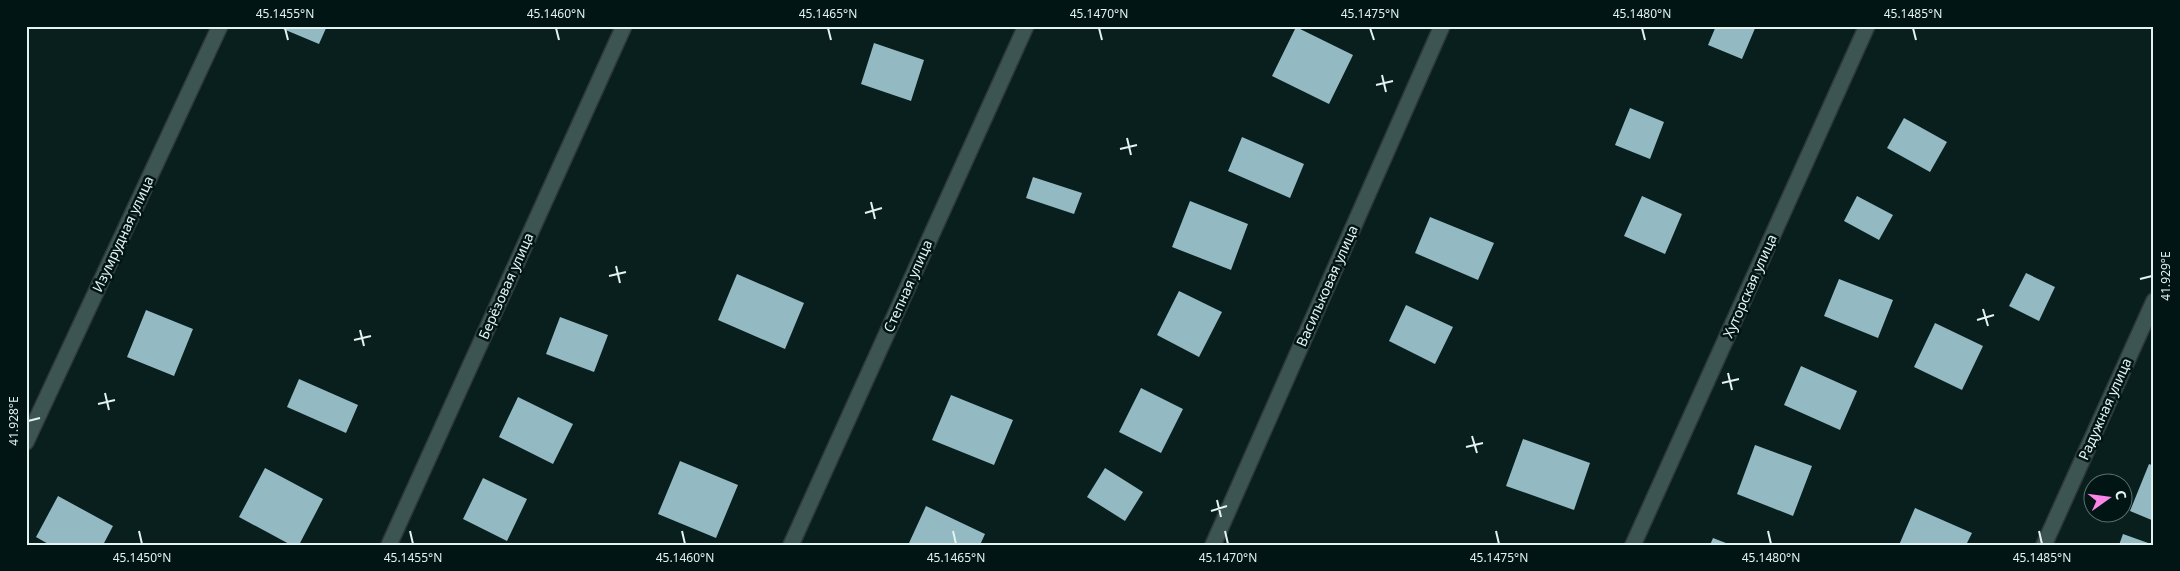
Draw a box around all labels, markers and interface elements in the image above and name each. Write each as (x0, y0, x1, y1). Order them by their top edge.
text: 45.1455°N (256, 5, 314, 22)
text: 45.1460°N (527, 5, 585, 22)
text: 45.1465°N (799, 5, 857, 22)
text: 45.1470°N (1070, 5, 1128, 22)
text: 45.1475°N (1341, 5, 1399, 22)
text: 45.1480°N (1613, 5, 1671, 22)
text: 45.1485°N (1884, 5, 1942, 22)
street label: Изумрудная улица (87, 173, 158, 295)
street label: Васильковая улица (1291, 222, 1362, 349)
street label: Берёзовая улица (474, 230, 538, 342)
street label: Хуторская улица (1718, 231, 1781, 341)
street label: Степная улица (879, 237, 936, 335)
text: 41.929°E (2157, 251, 2174, 301)
street label: Радужная улица (2074, 355, 2136, 463)
text: 41.928°E (5, 396, 22, 446)
north arrow (2082, 474, 2132, 524)
text: С (2111, 488, 2131, 501)
text: 45.1450°N (113, 549, 171, 566)
text: 45.1455°N (384, 549, 442, 566)
text: 45.1460°N (656, 549, 714, 566)
text: 45.1465°N (927, 549, 985, 566)
text: 45.1470°N (1199, 549, 1257, 566)
text: 45.1475°N (1470, 549, 1528, 566)
text: 45.1480°N (1742, 549, 1800, 566)
text: 45.1485°N (2013, 549, 2071, 566)

